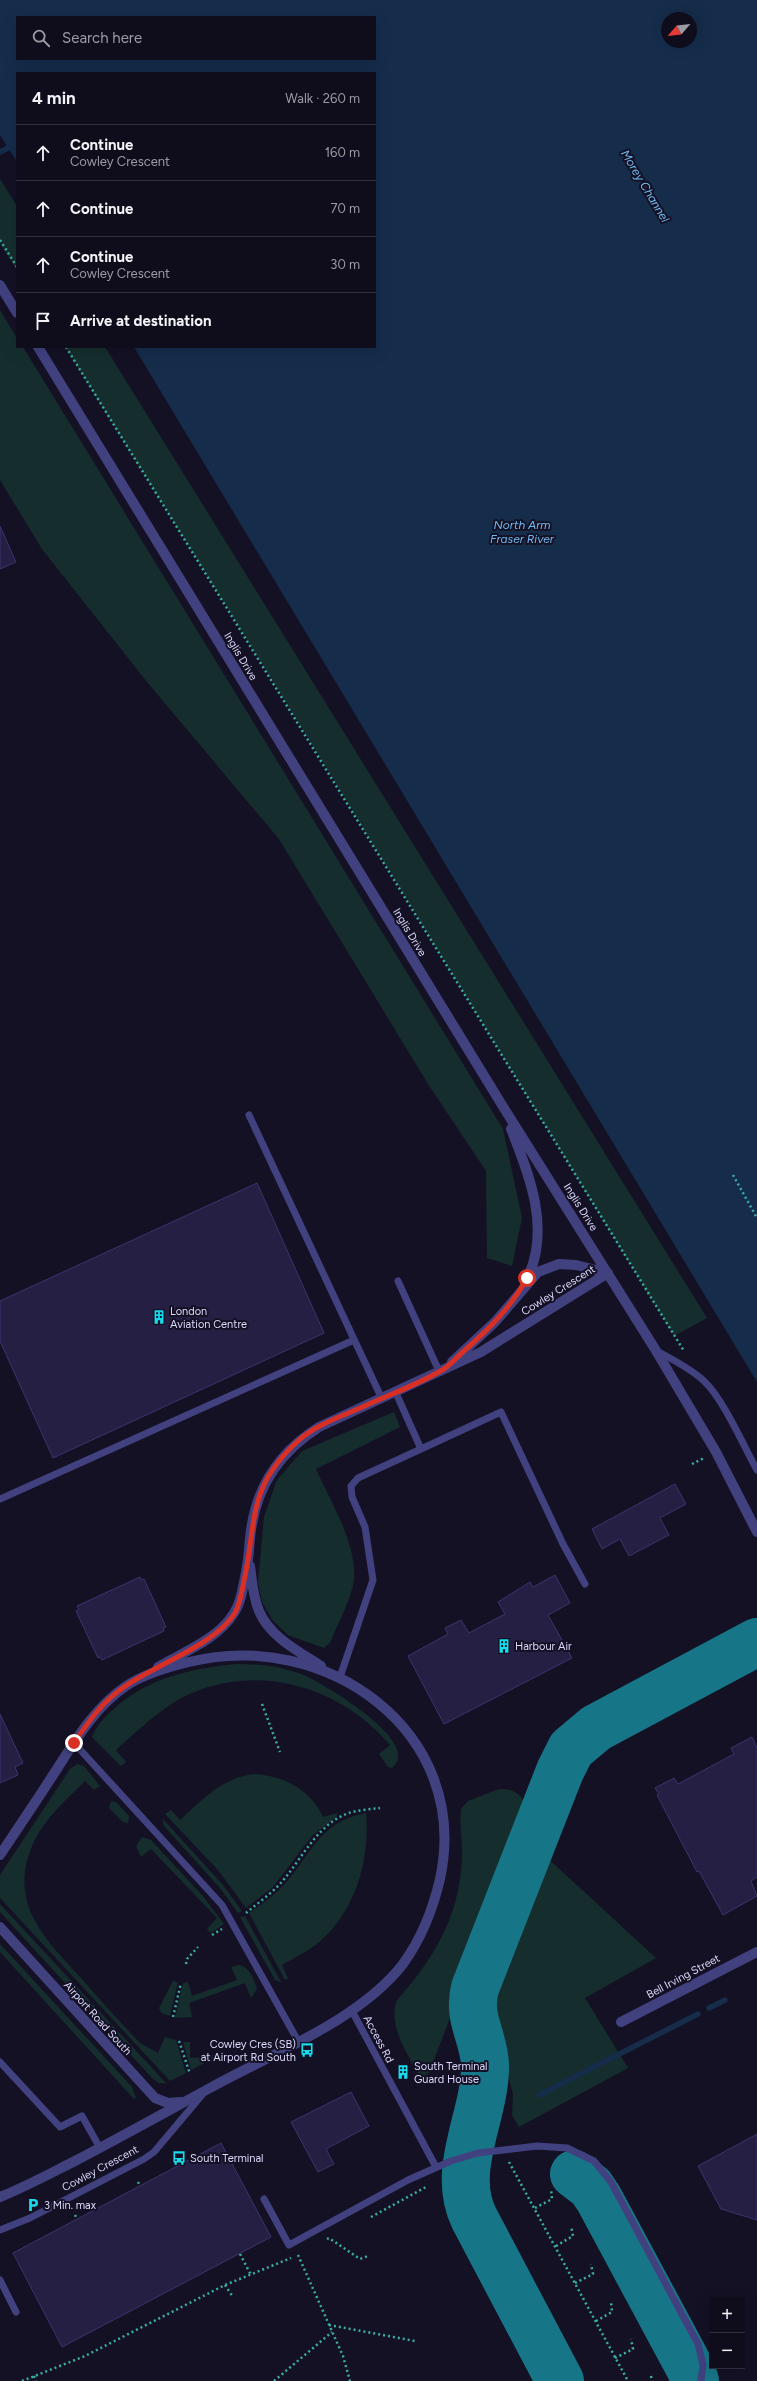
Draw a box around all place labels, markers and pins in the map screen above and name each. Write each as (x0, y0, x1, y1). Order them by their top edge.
place label: London Aviation Centre (170, 1305, 247, 1331)
building icon: London Aviation Centre (151, 1309, 167, 1325)
building icon: Harbour Air (496, 1638, 512, 1654)
place label: Harbour Air (515, 1640, 572, 1653)
place label: Cowley Cres (SB) at Airport Rd South (201, 2038, 296, 2064)
bus stop icon: Cowley Cres (SB) at Airport Rd South (299, 2042, 315, 2058)
place label: South Terminal Guard House (414, 2060, 487, 2086)
building icon: South Terminal Guard House (395, 2064, 411, 2080)
bus stop icon: South Terminal (171, 2150, 187, 2166)
place label: South Terminal (190, 2152, 263, 2165)
parking icon: 3 Min. max (25, 2197, 41, 2213)
place label: 3 Min. max (44, 2199, 97, 2212)

